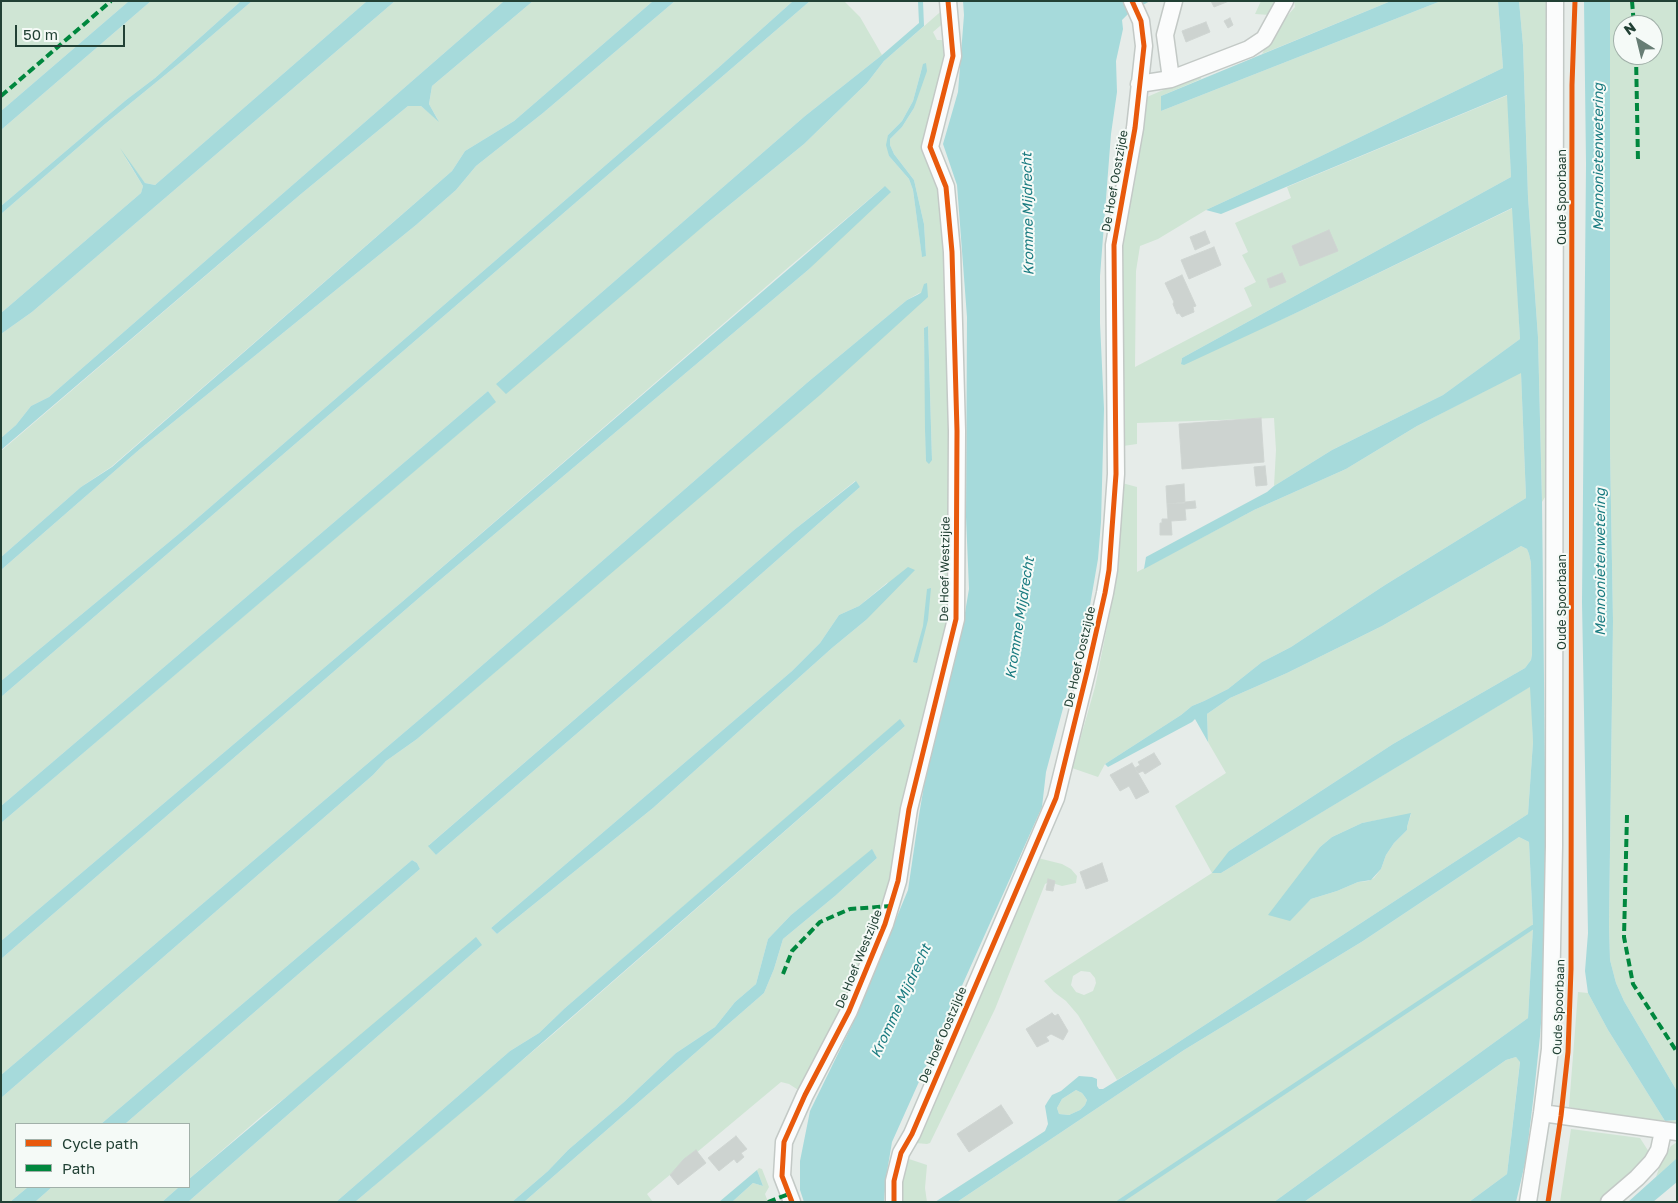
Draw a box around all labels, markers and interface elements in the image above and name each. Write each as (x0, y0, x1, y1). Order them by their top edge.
scale bar (18, 15, 128, 47)
north arrow (1613, 15, 1663, 65)
text: N (1620, 18, 1639, 38)
text: 50 m (23, 25, 58, 43)
water label: Mennonietenwetering (1591, 83, 1607, 231)
street label: De Hoef Oostzijde (1099, 129, 1131, 233)
street label: Oude Spoorbaan (1555, 149, 1569, 245)
water label: Kromme Mijdrecht (1019, 152, 1037, 276)
water label: Mennonietenwetering (1593, 488, 1609, 636)
street label: De Hoef Westzijde (937, 516, 953, 622)
street label: Oude Spoorbaan (1555, 554, 1569, 650)
water label: Kromme Mijdrecht (1002, 556, 1038, 680)
street label: De Hoef Oostzijde (1061, 605, 1099, 709)
street label: De Hoef Westzijde (833, 908, 885, 1010)
water label: Kromme Mijdrecht (867, 942, 935, 1060)
street label: Oude Spoorbaan (1550, 959, 1568, 1055)
street label: De Hoef Oostzijde (916, 985, 970, 1085)
legend (15, 1123, 190, 1188)
text: Cycle path (62, 1134, 138, 1152)
text: Path (62, 1159, 95, 1177)

